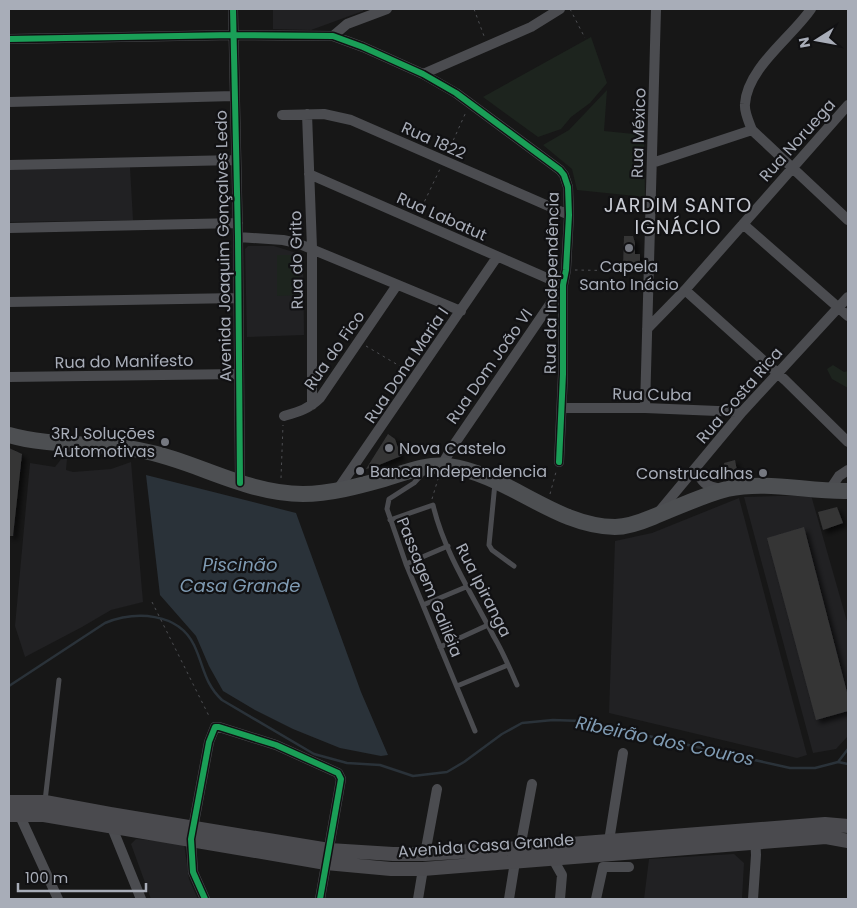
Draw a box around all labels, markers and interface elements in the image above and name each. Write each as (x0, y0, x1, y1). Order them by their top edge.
north arrow (792, 15, 842, 65)
text: N (793, 35, 815, 50)
street label: Rua México (625, 87, 652, 179)
street label: Rua Noruega (754, 94, 841, 187)
street label: Avenida Joaquim Gonçalves Ledo (210, 110, 237, 382)
street label: Rua 1822 (398, 116, 470, 165)
street label: Rua Labatut (393, 186, 491, 247)
street label: Rua da Independência (538, 192, 565, 374)
district label: JARDIM SANTO IGNÁCIO (604, 192, 752, 241)
street label: Rua do Grito (284, 210, 309, 310)
marker: Capela Santo Inácio (623, 242, 635, 254)
place label: Capela Santo Inácio (579, 255, 679, 296)
street label: Rua Dona Maria I (359, 303, 454, 428)
street label: Rua Dom João VI (441, 304, 538, 429)
street label: Rua do Fico (299, 306, 370, 395)
street label: Rua Costa Rica (691, 342, 788, 449)
street label: Rua do Manifesto (54, 349, 194, 374)
street label: Rua Cuba (612, 382, 692, 407)
place label: 3RJ Soluções Automotivas (51, 422, 155, 463)
marker: 3RJ Soluções Automotivas (159, 436, 171, 448)
place label: Nova Castelo (399, 437, 506, 460)
marker: Nova Castelo (383, 442, 395, 454)
place label: Banca Independencia (370, 460, 547, 483)
place label: Construcalhas (636, 462, 753, 485)
marker: Banca Independencia (354, 465, 366, 477)
marker: Construcalhas (757, 467, 769, 479)
street label: Passagem Galiléia (391, 514, 468, 660)
street label: Rua Ipiranga (450, 539, 517, 641)
water label: Piscinão Casa Grande (180, 552, 300, 598)
water label: Ribeirão dos Couros (574, 709, 757, 772)
street label: Avenida Casa Grande (397, 828, 575, 863)
scale bar (18, 860, 145, 892)
text: 100 m (25, 867, 68, 888)

